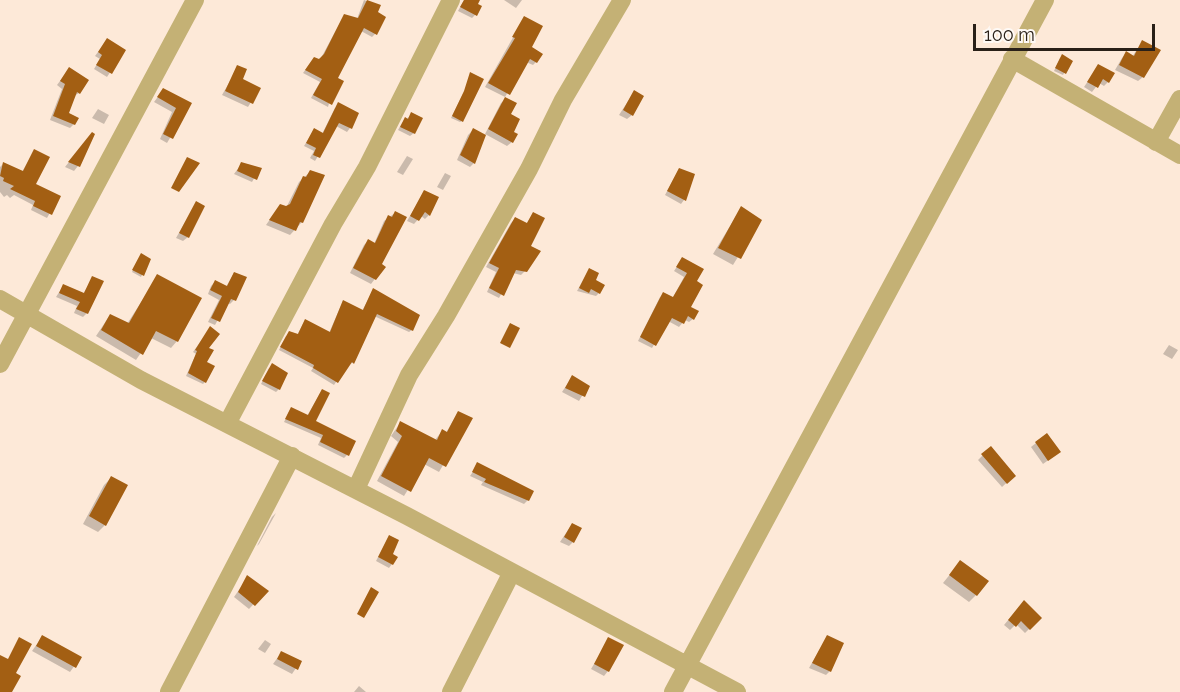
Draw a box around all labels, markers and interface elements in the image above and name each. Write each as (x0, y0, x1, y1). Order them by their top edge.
scale bar (976, 12, 1158, 50)
text: 100 m (984, 24, 1035, 45)

